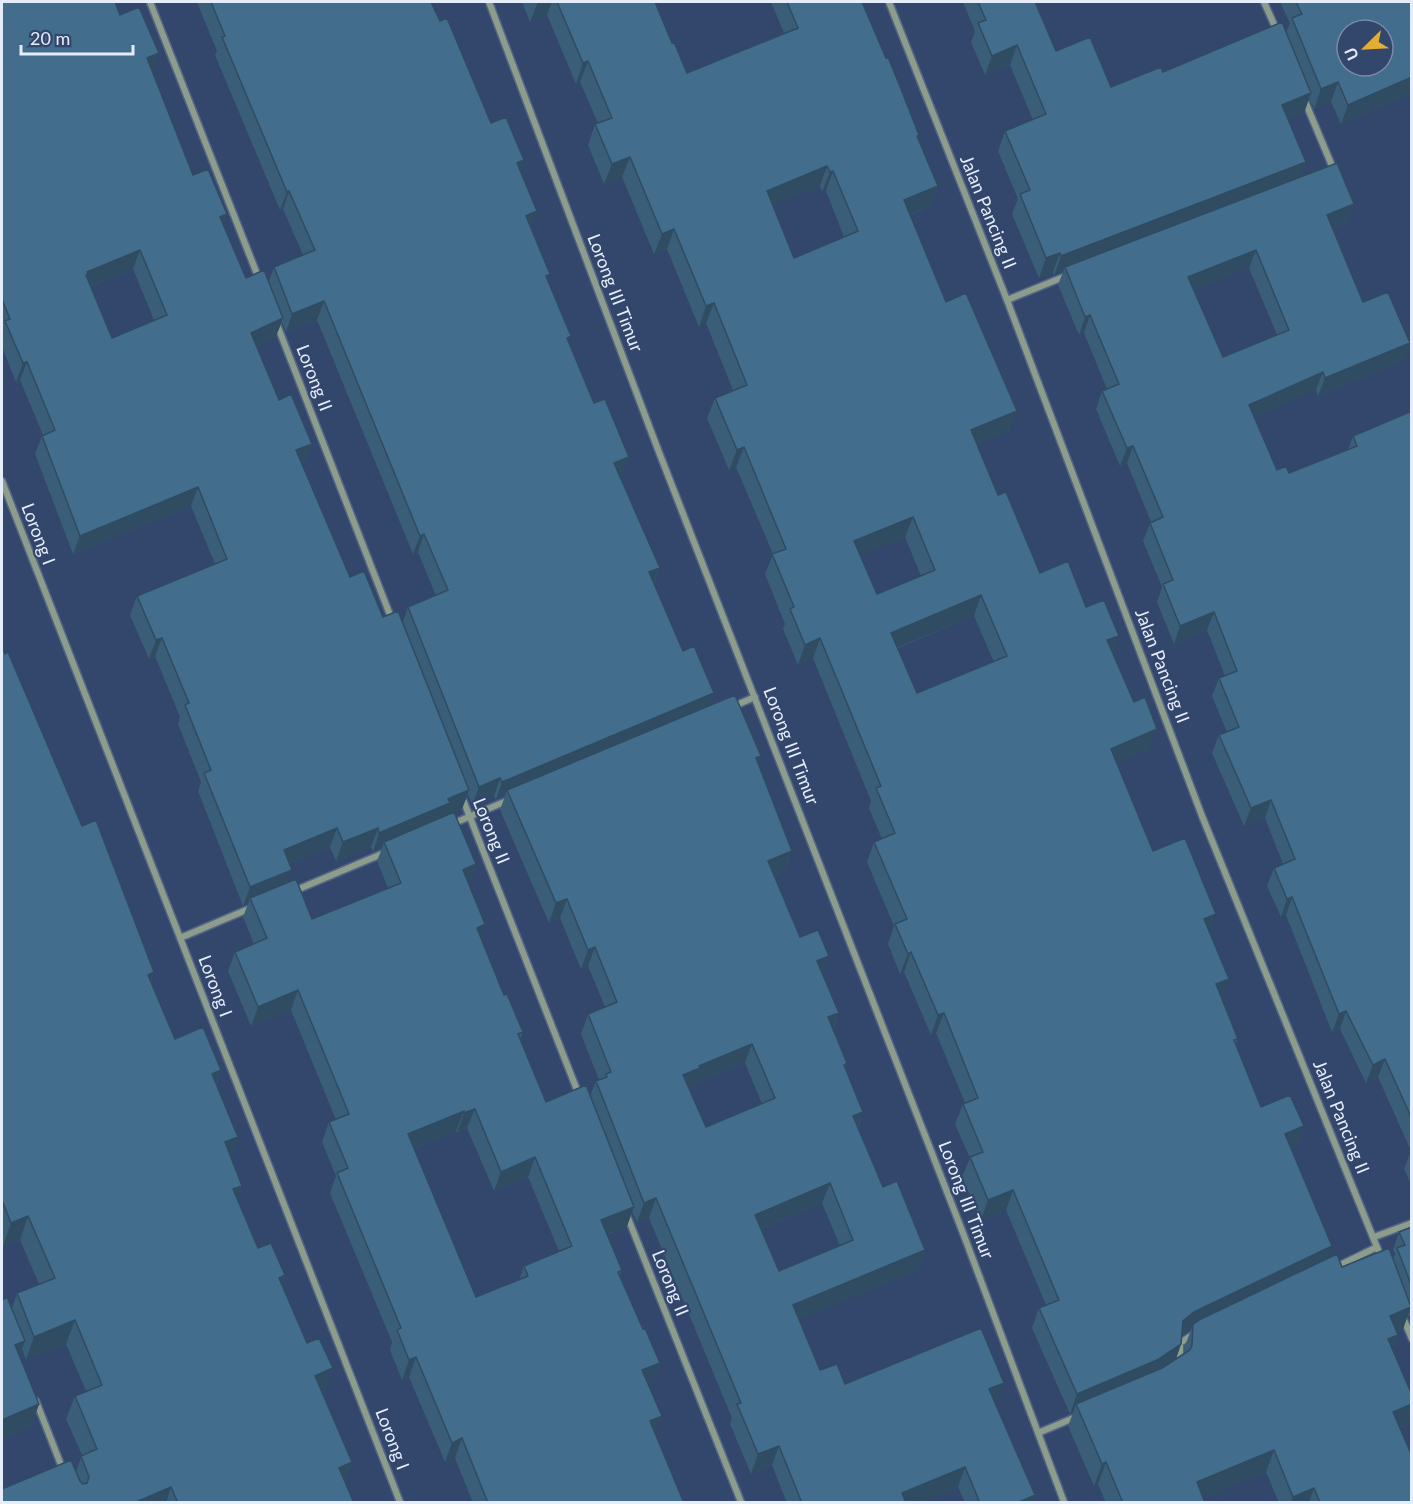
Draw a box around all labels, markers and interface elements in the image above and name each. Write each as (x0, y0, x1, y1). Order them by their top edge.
scale bar (21, 18, 134, 56)
north arrow (1335, 18, 1395, 78)
text: 20 m (30, 27, 70, 49)
text: U (1340, 45, 1362, 64)
street label: Jalan Pancing II (956, 152, 1022, 272)
street label: Lorong III Timur (583, 231, 649, 355)
street label: Lorong II (292, 341, 338, 414)
street label: Lorong I (17, 500, 61, 568)
street label: Jalan Pancing II (1131, 605, 1195, 726)
street label: Lorong III Timur (759, 684, 825, 808)
street label: Lorong II (469, 794, 515, 867)
street label: Lorong I (194, 952, 238, 1020)
street label: Jalan Pancing II (1309, 1057, 1375, 1177)
street label: Lorong III Timur (934, 1138, 1000, 1262)
street label: Lorong II (648, 1246, 694, 1319)
street label: Lorong I (371, 1405, 415, 1473)

